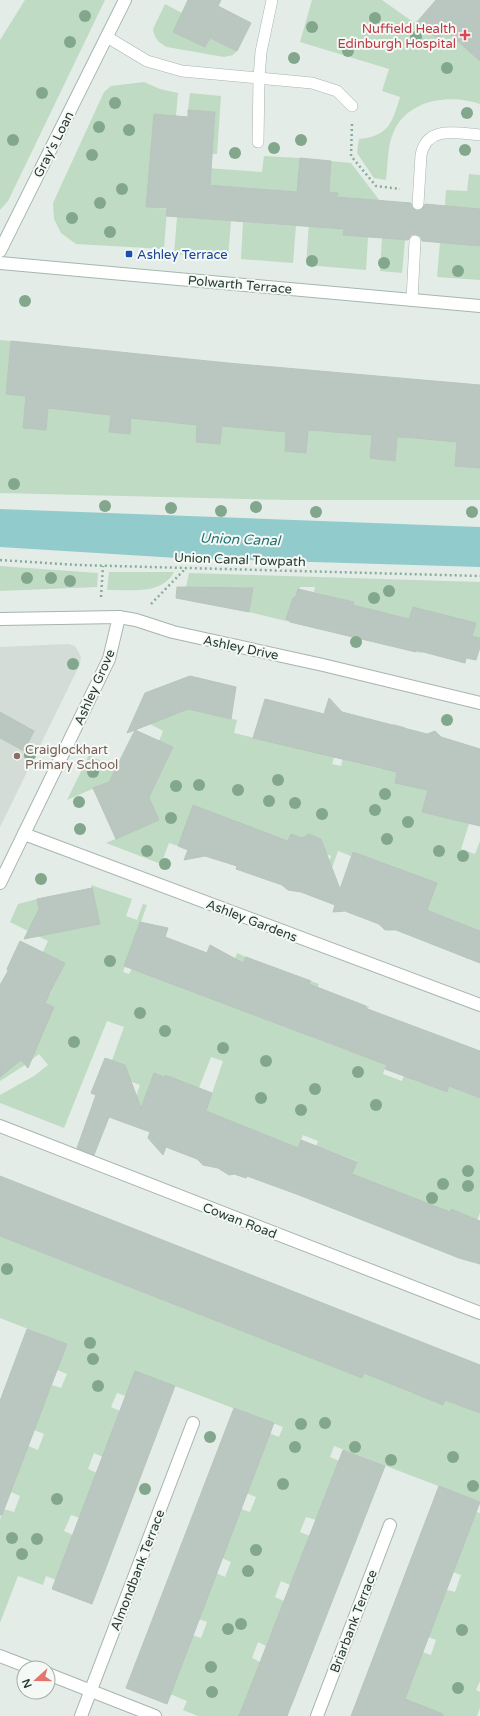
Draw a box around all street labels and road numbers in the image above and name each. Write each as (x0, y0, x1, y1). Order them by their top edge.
street label: Gray's Loan (30, 109, 77, 180)
street label: Polwarth Terrace (187, 272, 293, 298)
street label: Union Canal Towpath (174, 550, 306, 570)
street label: Ashley Drive (202, 632, 280, 664)
street label: Ashley Grove (71, 647, 119, 728)
street label: Ashley Gardens (204, 896, 300, 946)
street label: Cowan Road (200, 1199, 279, 1242)
street label: Almondbank Terrace (107, 1507, 168, 1633)
street label: Briarbank Terrace (327, 1567, 381, 1675)

